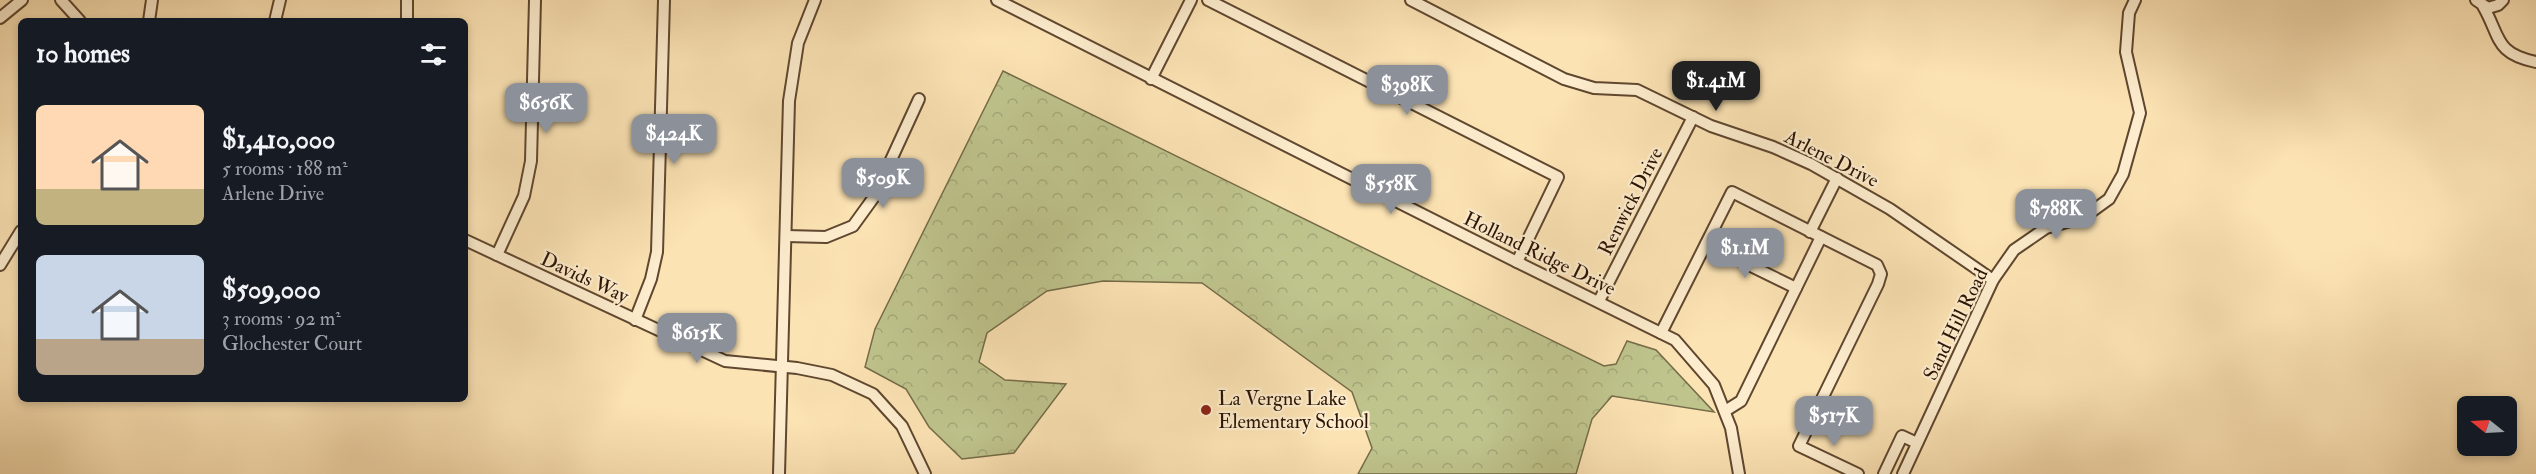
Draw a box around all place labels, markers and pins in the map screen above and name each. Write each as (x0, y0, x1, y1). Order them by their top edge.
pin: $1.41M (1667, 61, 1765, 112)
pin: $398K (1365, 65, 1449, 116)
pin: $656K (504, 83, 588, 134)
pin: $424K (632, 114, 716, 165)
pin: $509K (841, 158, 925, 209)
pin: $558K (1349, 164, 1433, 215)
pin: $788K (2014, 189, 2098, 240)
pin: $1.1M (1703, 228, 1787, 279)
pin: $615K (655, 313, 739, 364)
place label: La Vergne Lake Elementary School (1218, 386, 1369, 434)
pin: $517K (1792, 396, 1876, 447)
marker: La Vergne Lake Elementary School (1199, 403, 1213, 417)

